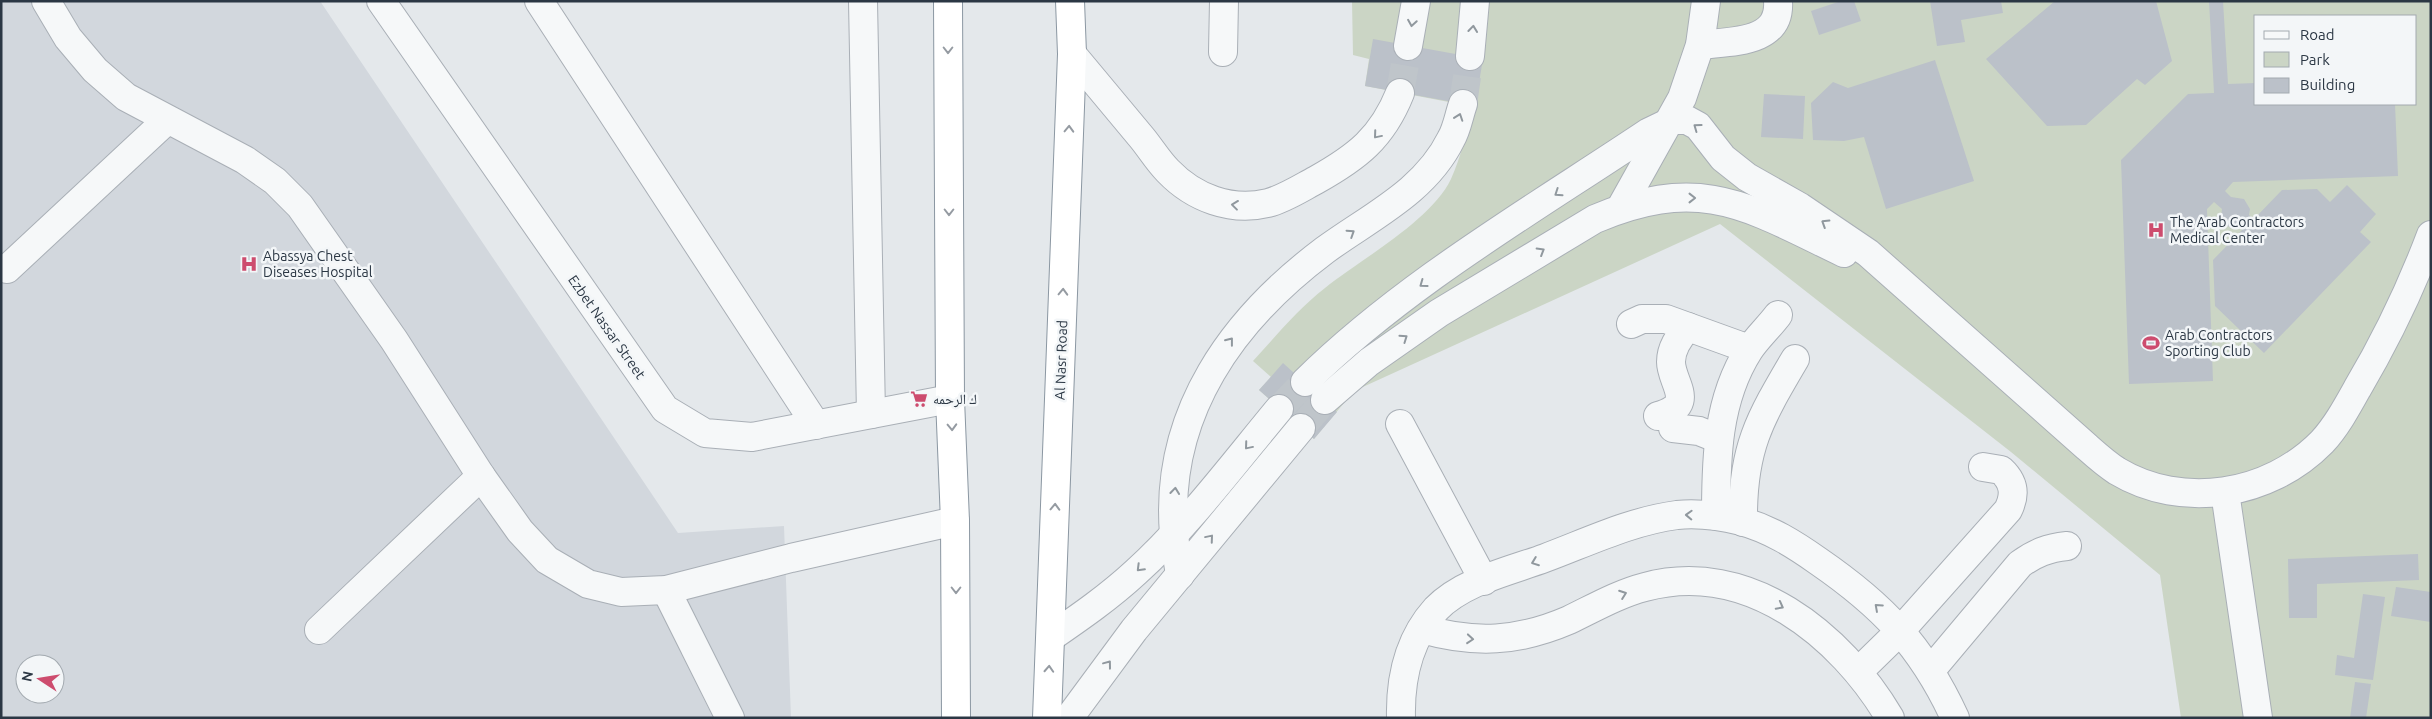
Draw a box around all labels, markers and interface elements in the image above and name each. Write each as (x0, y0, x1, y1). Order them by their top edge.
legend (2254, 15, 2417, 105)
one-way arrow (1407, 19, 1417, 28)
one-way arrow (1467, 25, 1478, 33)
text: Road (2300, 26, 2335, 43)
one-way arrow (943, 46, 953, 54)
text: Park (2300, 51, 2330, 68)
text: Building (2300, 76, 2355, 93)
one-way arrow (1453, 114, 1463, 122)
one-way arrow (1693, 124, 1703, 133)
one-way arrow (1063, 125, 1074, 133)
one-way arrow (1374, 129, 1382, 138)
one-way arrow (1554, 187, 1564, 196)
one-way arrow (1688, 193, 1696, 203)
one-way arrow (1231, 200, 1239, 211)
one-way arrow (944, 209, 954, 217)
place label: The Arab Contractors Medical Center (2170, 214, 2304, 246)
one-way arrow (1822, 220, 1831, 230)
hospital icon: The Arab Contractors Medical Center (2146, 220, 2166, 240)
one-way arrow (1346, 230, 1355, 240)
one-way arrow (1536, 247, 1545, 257)
place label: Abassya Chest Diseases Hospital (263, 248, 373, 280)
hospital icon: Abassya Chest Diseases Hospital (239, 254, 259, 274)
street label: Ezbet Nassar Street (565, 272, 649, 382)
one-way arrow (1419, 278, 1429, 287)
one-way arrow (1058, 288, 1068, 296)
street label: Al Nasr Road (1052, 320, 1070, 400)
place label: Arab Contractors Sporting Club (2165, 327, 2272, 359)
sports icon: Arab Contractors Sporting Club (2141, 333, 2161, 353)
one-way arrow (1398, 335, 1408, 344)
one-way arrow (1225, 338, 1233, 347)
supermarket icon: ك الرحمه (909, 389, 929, 409)
place label: ك الرحمه (933, 391, 977, 408)
one-way arrow (946, 424, 957, 432)
one-way arrow (1245, 440, 1254, 449)
one-way arrow (1169, 487, 1180, 495)
one-way arrow (1050, 502, 1061, 510)
one-way arrow (1685, 510, 1693, 521)
one-way arrow (1204, 535, 1213, 544)
one-way arrow (1531, 556, 1540, 566)
one-way arrow (1137, 562, 1146, 571)
one-way arrow (951, 586, 961, 594)
one-way arrow (1619, 590, 1627, 600)
one-way arrow (1775, 600, 1784, 610)
one-way arrow (1874, 603, 1883, 612)
one-way arrow (1466, 633, 1474, 644)
north arrow (15, 654, 65, 704)
one-way arrow (1102, 661, 1110, 670)
one-way arrow (1044, 665, 1055, 673)
text: N (18, 670, 36, 683)

